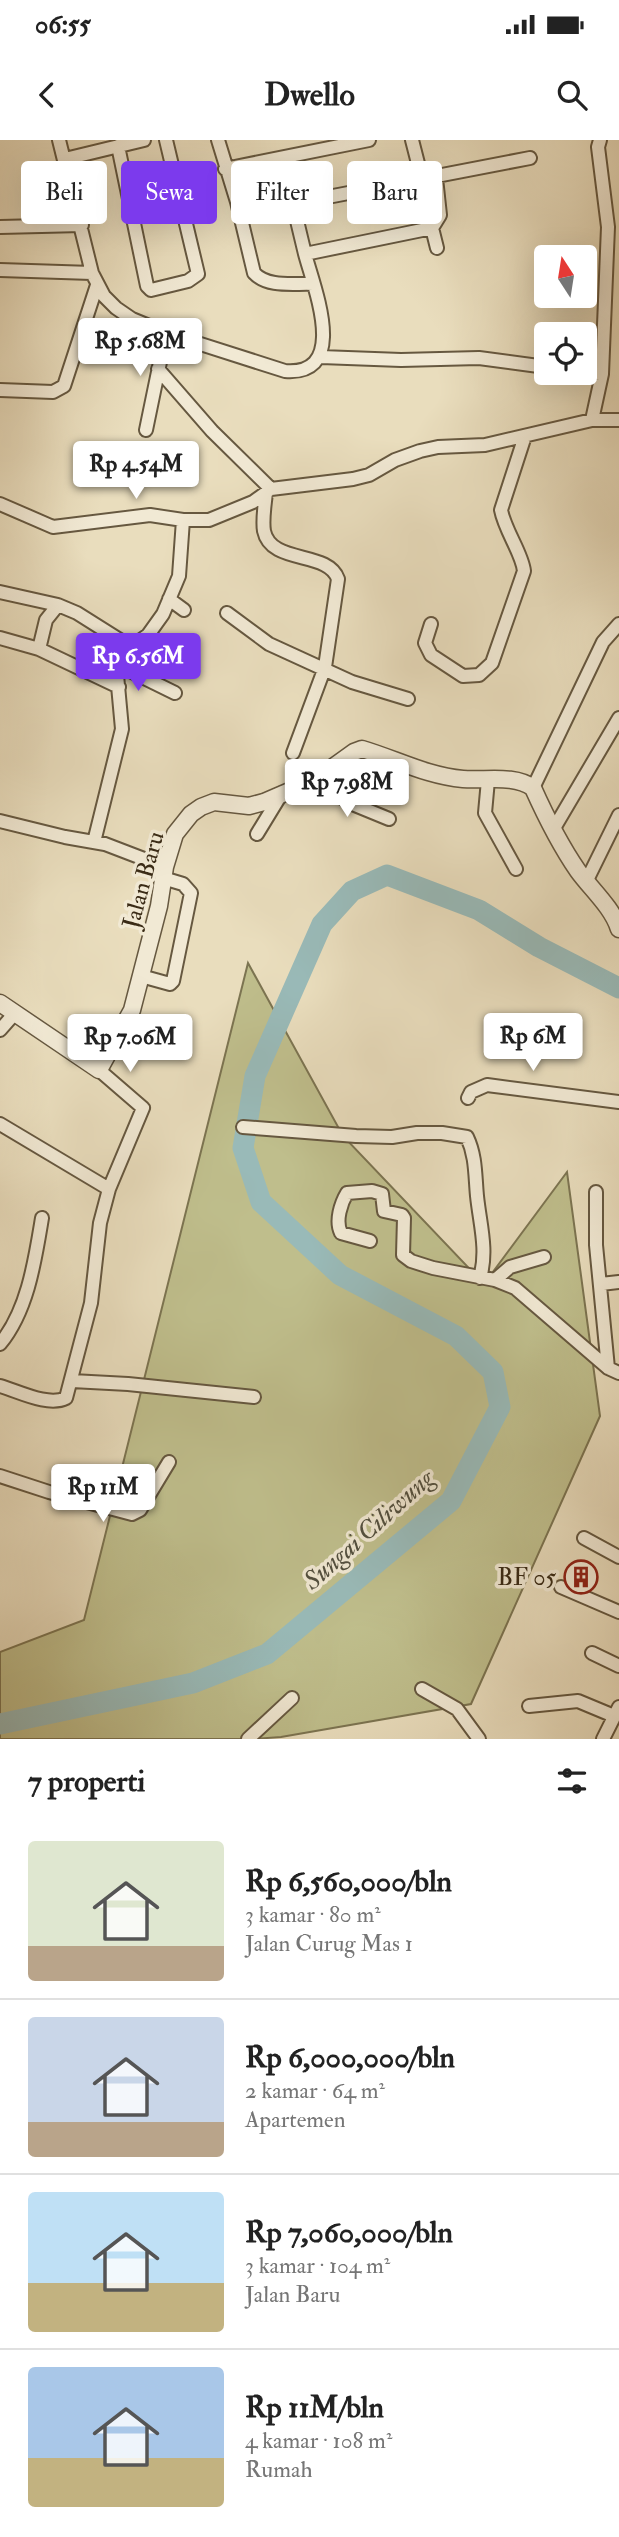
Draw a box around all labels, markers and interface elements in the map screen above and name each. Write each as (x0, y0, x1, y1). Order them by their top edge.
text: 06:55 (35, 9, 91, 41)
text: Dwello (264, 75, 355, 115)
icon: back (28, 76, 66, 114)
icon: search (553, 76, 591, 114)
chip: Beli (21, 161, 107, 224)
chip: Sewa (121, 161, 217, 224)
chip: Filter (231, 161, 333, 224)
chip: Baru (347, 161, 442, 224)
north arrow (534, 245, 597, 308)
map controls (534, 245, 597, 385)
pin: Rp 5.68M (68, 318, 212, 378)
button: locate (534, 322, 597, 385)
text: Rp 5.68M (94, 326, 186, 355)
pin: Rp 4.54M (64, 442, 208, 501)
text: Rp 4.54M (89, 449, 183, 478)
pin: Rp 6.56M (66, 634, 210, 693)
text: Rp 6.56M (92, 641, 184, 670)
pin: Rp 7.98M (275, 760, 419, 819)
text: Rp 7.98M (301, 767, 393, 796)
street label: Jalan Baru (115, 828, 171, 933)
pin: Rp 7.06M (58, 1014, 202, 1074)
pin: Rp 6M (484, 1014, 582, 1073)
text: Rp 6M (500, 1021, 566, 1050)
text: Rp 7.06M (83, 1022, 177, 1051)
water label: Sungai Ciliwung (296, 1462, 442, 1598)
pin: Rp 11M (46, 1464, 160, 1524)
text: Rp 11M (67, 1472, 139, 1501)
building icon: BF 05 (562, 1558, 600, 1596)
place label: BF 05 (497, 1562, 556, 1593)
icon: filters (553, 1762, 591, 1800)
text: 7 properti (28, 1763, 145, 1800)
text: Rp 6,560,000/bln (245, 1863, 452, 1900)
icon: home (84, 1869, 168, 1953)
text: 3 kamar · 80 m² (245, 1900, 381, 1929)
text: Jalan Curug Mas 1 (245, 1929, 413, 1958)
text: Rp 6,000,000/bln (245, 2039, 455, 2076)
icon: home (84, 2045, 168, 2129)
text: 2 kamar · 64 m² (245, 2076, 385, 2105)
text: Apartemen (245, 2105, 346, 2134)
text: Rp 7,060,000/bln (245, 2214, 453, 2251)
icon: home (84, 2220, 168, 2304)
text: 3 kamar · 104 m² (245, 2251, 390, 2280)
text: Jalan Baru (245, 2280, 340, 2309)
text: Rp 11M/bln (245, 2389, 384, 2426)
icon: home (84, 2395, 168, 2479)
text: 4 kamar · 108 m² (245, 2426, 392, 2455)
text: Rumah (245, 2455, 313, 2484)

